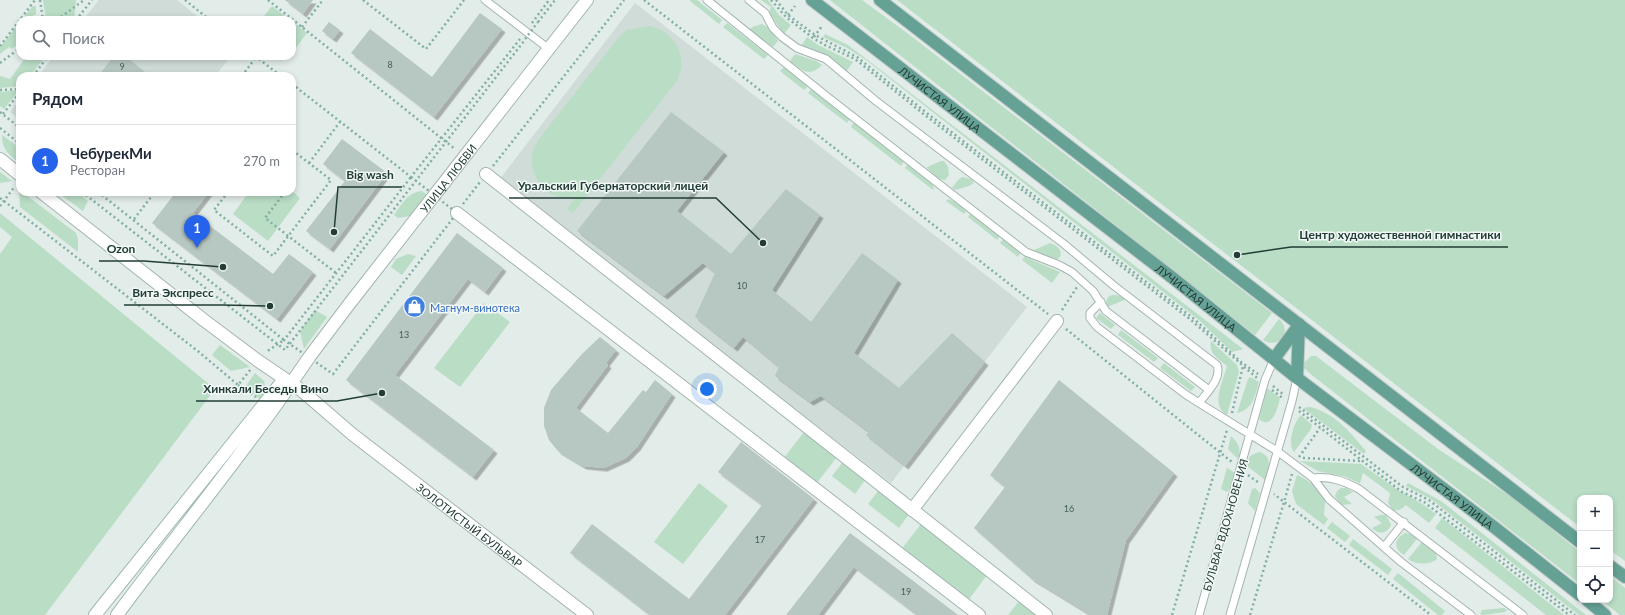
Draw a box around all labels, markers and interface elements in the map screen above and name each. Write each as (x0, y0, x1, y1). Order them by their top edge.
search box (16, 16, 296, 60)
icon: search (30, 27, 52, 49)
text: Поиск (62, 29, 105, 47)
house number: 8 (387, 59, 393, 70)
house number: 9 (119, 61, 125, 72)
street label: ЛУЧИСТАЯ УЛИЦА (896, 63, 984, 135)
text: Рядом (32, 88, 83, 109)
street label: УЛИЦА ЛЮБВИ (417, 141, 479, 215)
text: ЧебурекМи (70, 144, 152, 162)
text: 1 (41, 153, 49, 169)
text: 270 m (243, 153, 280, 169)
text: Ресторан (70, 162, 125, 178)
callout: Big wash (338, 163, 402, 187)
text: Big wash (346, 167, 394, 182)
callout: Уральский Губернаторский лицей (509, 174, 716, 198)
text: Уральский Губернаторский лицей (517, 178, 708, 193)
pin: 1 (184, 215, 210, 248)
callout: Центр художественной гимнастики (1291, 223, 1508, 247)
text: Центр художественной гимнастики (1299, 227, 1501, 242)
callout: Ozon (99, 237, 144, 261)
text: Ozon (107, 241, 136, 256)
street label: ЛУЧИСТАЯ УЛИЦА (1153, 260, 1240, 334)
house number: 10 (737, 280, 747, 291)
callout: Вита Экспресс (124, 281, 222, 305)
text: Вита Экспресс (132, 285, 214, 300)
shop icon: Магнум-винотека (401, 294, 427, 320)
place label: Магнум-винотека (430, 301, 520, 314)
house number: 13 (399, 329, 409, 340)
callout: Хинкали Беседы Вино (196, 377, 337, 401)
your location (697, 379, 717, 399)
text: Хинкали Беседы Вино (203, 381, 329, 396)
street label: БУЛЬВАР ВДОХНОВЕНИЯ (1200, 457, 1250, 593)
street label: ЛУЧИСТАЯ УЛИЦА (1408, 460, 1497, 531)
street label: ЗОЛОТИСТЫЙ БУЛЬВАР (414, 480, 526, 570)
map controls (1577, 495, 1613, 603)
button: + (1577, 495, 1613, 531)
house number: 16 (1064, 503, 1074, 514)
button: − (1577, 531, 1613, 567)
house number: 17 (755, 534, 765, 545)
button: locate (1577, 567, 1613, 603)
house number: 19 (901, 586, 911, 597)

